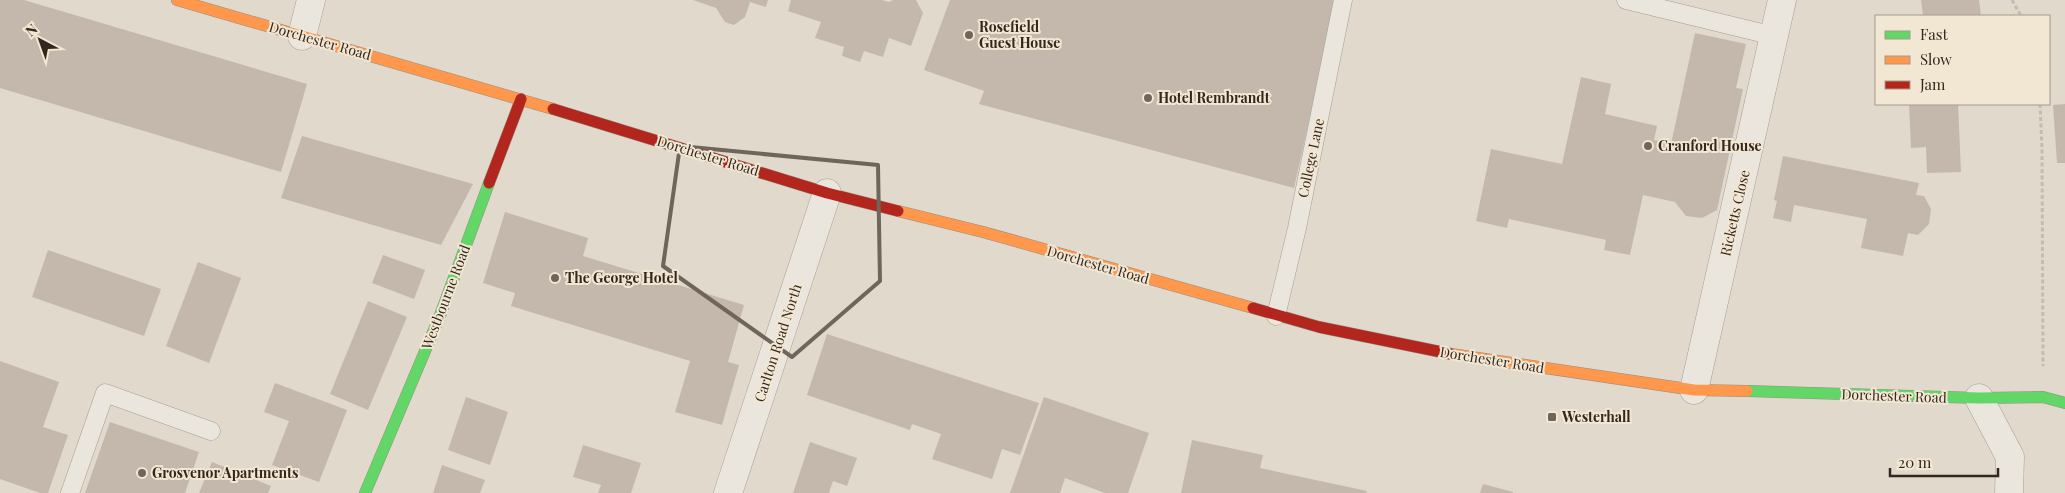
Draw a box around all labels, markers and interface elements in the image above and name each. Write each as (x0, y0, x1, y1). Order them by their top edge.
north arrow (15, 15, 65, 65)
legend (1875, 15, 2050, 105)
street label: Dorchester Road (267, 17, 373, 64)
place label: Rosefield Guest House (979, 17, 1060, 52)
text: N (21, 19, 41, 40)
text: Fast (1920, 24, 1949, 44)
marker: Rosefield Guest House (963, 29, 975, 41)
text: Slow (1920, 49, 1952, 69)
text: Jam (1919, 74, 1946, 94)
place label: Hotel Rembrandt (1158, 88, 1270, 107)
marker: Hotel Rembrandt (1142, 92, 1154, 104)
street label: College Lane (1293, 117, 1328, 199)
street label: Dorchester Road (655, 131, 761, 180)
place label: Cranford House (1658, 136, 1762, 155)
marker: Cranford House (1642, 140, 1654, 152)
street label: Ricketts Close (1715, 168, 1754, 258)
street label: Dorchester Road (1045, 241, 1151, 288)
street label: Westbourne Road (416, 242, 474, 353)
place label: The George Hotel (565, 268, 679, 287)
marker: The George Hotel (549, 272, 561, 284)
street label: Carlton Road North (749, 281, 806, 404)
street label: Dorchester Road (1439, 342, 1546, 377)
street label: Dorchester Road (1841, 384, 1947, 407)
place label: Westerhall (1561, 407, 1631, 426)
marker: Westerhall (1546, 411, 1558, 423)
scale bar (1890, 446, 1998, 478)
text: 20 m (1898, 452, 1932, 472)
place label: Grosvenor Apartments (152, 463, 298, 482)
marker: Grosvenor Apartments (136, 467, 148, 479)

